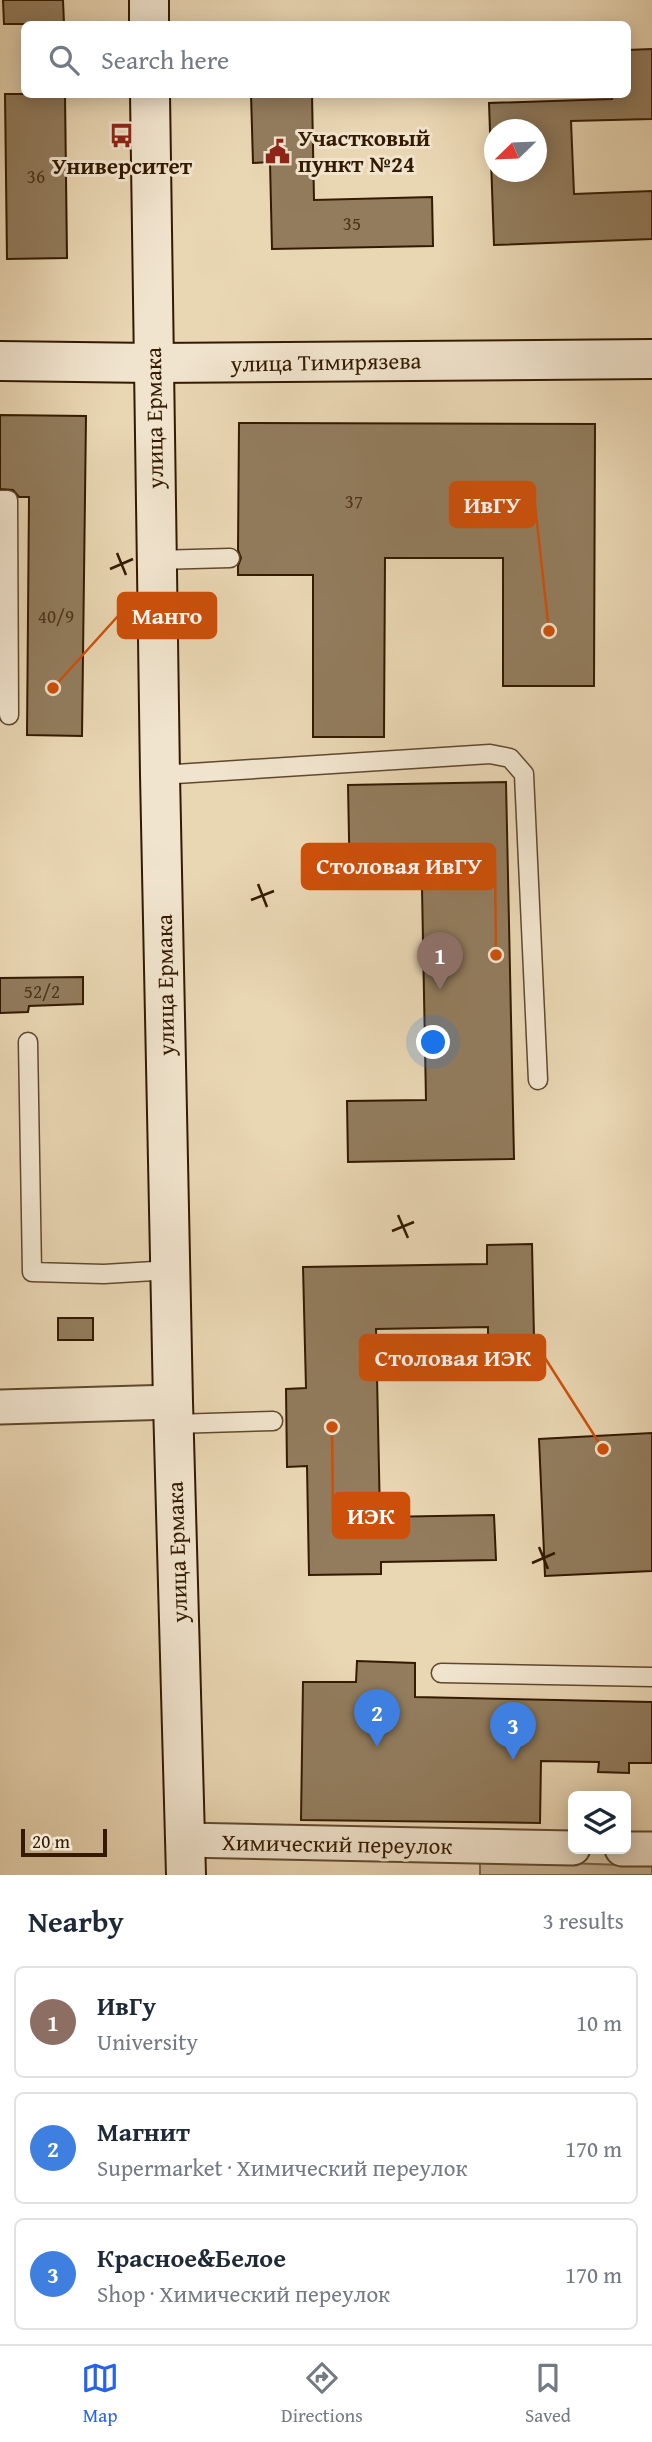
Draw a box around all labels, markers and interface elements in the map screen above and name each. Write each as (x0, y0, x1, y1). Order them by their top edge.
search box (21, 21, 631, 98)
text: Search here (101, 40, 229, 79)
icon: search (45, 41, 83, 79)
north arrow (484, 119, 547, 182)
place label: Участковый пункт №24 (298, 121, 430, 180)
bus stop icon: Университет (108, 122, 136, 150)
public building icon: Участковый пункт №24 (264, 137, 292, 165)
place label: Университет (52, 149, 193, 182)
house number: 36 (27, 162, 45, 190)
house number: 35 (343, 209, 361, 237)
street label: улица Тимирязева (229, 343, 422, 380)
street label: улица Ермака (136, 347, 171, 490)
callout: ИвГУ (450, 482, 535, 527)
house number: 37 (345, 487, 363, 515)
text: ИвГУ (464, 487, 520, 522)
callout: Манго (118, 593, 216, 638)
text: Манго (132, 598, 203, 633)
house number: 40/9 (38, 602, 74, 630)
callout: Столовая ИвГУ (302, 844, 495, 889)
text: Столовая ИвГУ (316, 848, 482, 883)
street label: улица Ермака (147, 914, 182, 1057)
pin: 1 (417, 932, 463, 990)
house number: 52/2 (24, 977, 60, 1005)
your location (416, 1025, 450, 1059)
callout: Столовая ИЭК (360, 1335, 545, 1380)
text: Столовая ИЭК (375, 1340, 531, 1375)
street label: улица Ермака (158, 1481, 195, 1624)
callout: ИЭК (333, 1493, 409, 1538)
text: ИЭК (347, 1498, 395, 1533)
pin: 2 (354, 1689, 400, 1747)
pin: 3 (490, 1702, 536, 1760)
map controls (568, 1791, 631, 1854)
button: layers (568, 1791, 631, 1854)
street label: Химический переулок (221, 1825, 453, 1862)
scale bar (21, 1826, 107, 1858)
text: 20 m (32, 1827, 70, 1855)
text: Nearby (28, 1899, 124, 1943)
text: 3 results (543, 1904, 624, 1937)
text: ИвГу (97, 1986, 156, 2025)
text: 1 (47, 2006, 59, 2039)
text: 10 m (576, 2006, 622, 2039)
text: University (97, 2025, 198, 2058)
text: Магнит (97, 2112, 190, 2151)
text: 2 (47, 2132, 59, 2165)
text: 170 m (565, 2132, 622, 2165)
text: Supermarket · Химический переулок (97, 2151, 468, 2184)
text: Красное&Белое (97, 2238, 286, 2277)
text: 3 (47, 2258, 59, 2291)
text: 170 m (565, 2258, 622, 2291)
text: Shop · Химический переулок (97, 2277, 390, 2310)
tab: Map (81, 2359, 119, 2429)
tab: Directions (281, 2359, 363, 2429)
tab: Saved (525, 2359, 571, 2429)

